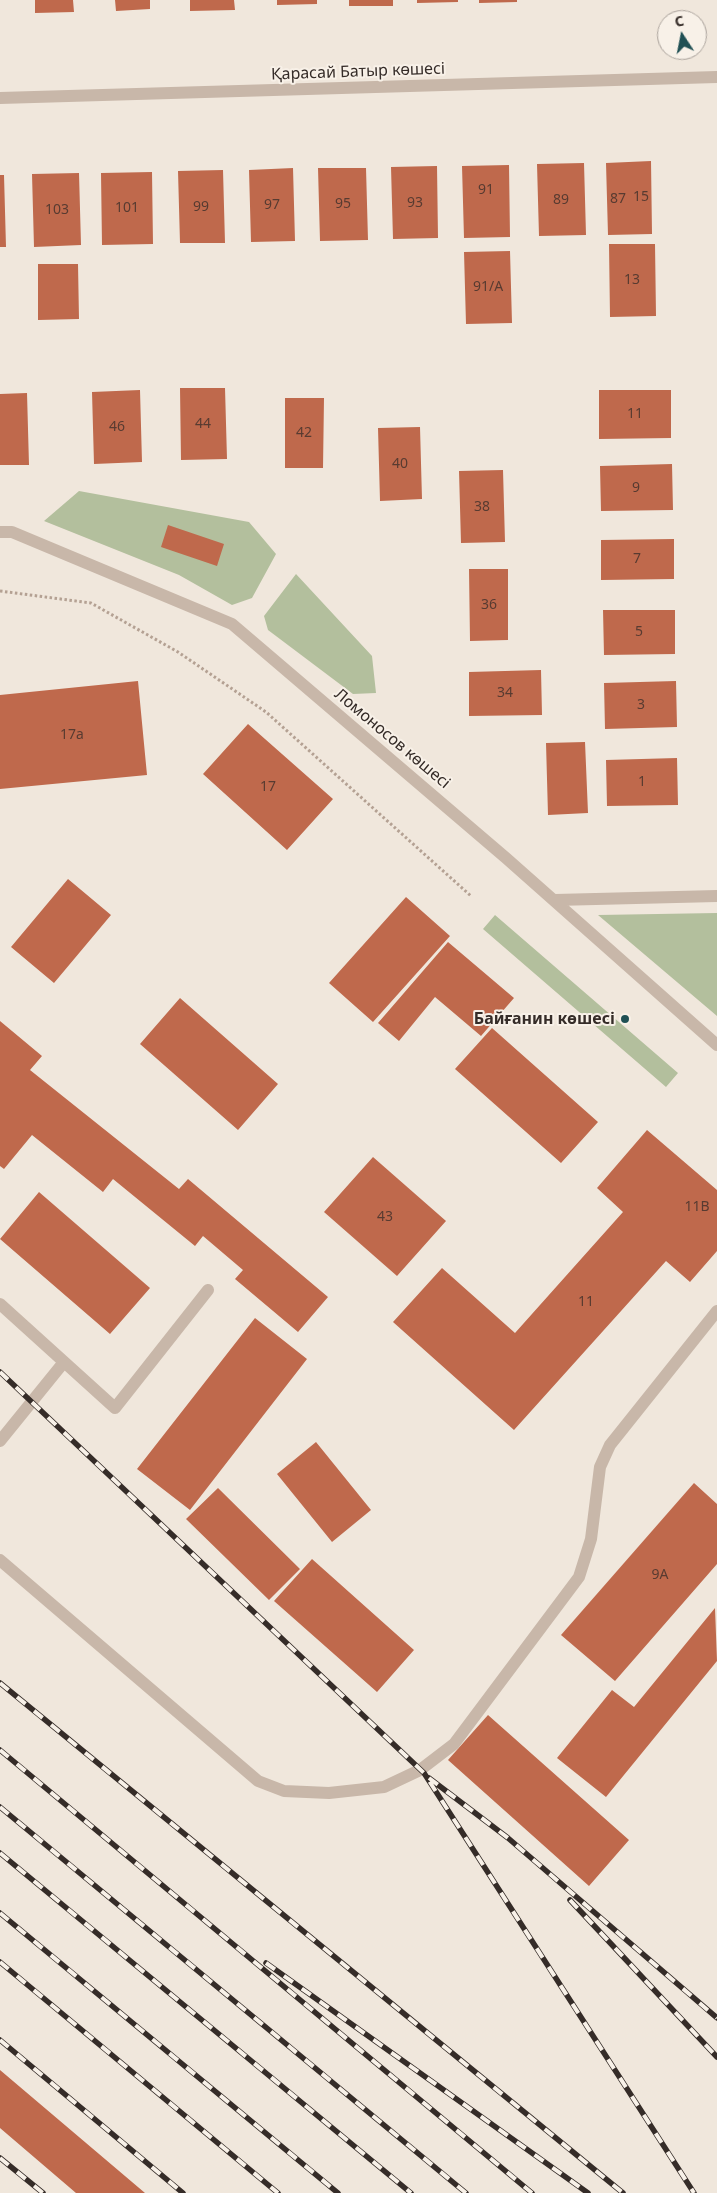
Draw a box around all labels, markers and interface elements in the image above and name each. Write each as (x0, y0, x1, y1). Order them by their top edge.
north arrow (657, 10, 707, 60)
text: С (673, 11, 685, 31)
street label: Қарасай Батыр көшесі (271, 59, 445, 85)
house number: 91 (478, 182, 494, 198)
house number: 15 (633, 189, 649, 205)
house number: 87 (610, 191, 626, 207)
house number: 89 (553, 192, 569, 208)
house number: 93 (407, 195, 423, 211)
house number: 95 (335, 196, 351, 212)
house number: 97 (264, 197, 280, 213)
house number: 99 (193, 199, 209, 215)
house number: 101 (115, 200, 139, 216)
house number: 103 (45, 202, 69, 218)
house number: 13 (624, 272, 640, 288)
house number: 91/А (473, 279, 503, 295)
house number: 11 (627, 406, 643, 422)
house number: 44 (195, 416, 211, 432)
house number: 46 (109, 419, 125, 435)
house number: 42 (296, 425, 312, 441)
house number: 40 (392, 456, 408, 472)
house number: 9 (632, 480, 640, 496)
house number: 38 (474, 499, 490, 515)
house number: 7 (633, 551, 641, 567)
house number: 36 (481, 597, 497, 613)
house number: 5 (635, 624, 643, 640)
street label: Ломоносов көшесі (330, 685, 454, 793)
house number: 34 (497, 685, 513, 701)
house number: 3 (637, 697, 645, 713)
house number: 17а (60, 727, 84, 743)
house number: 1 (638, 774, 646, 790)
house number: 17 (260, 779, 276, 795)
place label: Байғанин көшесі (474, 1009, 615, 1029)
marker: Байғанин көшесі (619, 1013, 631, 1025)
house number: 11В (684, 1199, 710, 1215)
house number: 43 (377, 1209, 393, 1225)
house number: 11 (578, 1294, 594, 1310)
house number: 9А (652, 1567, 668, 1583)

